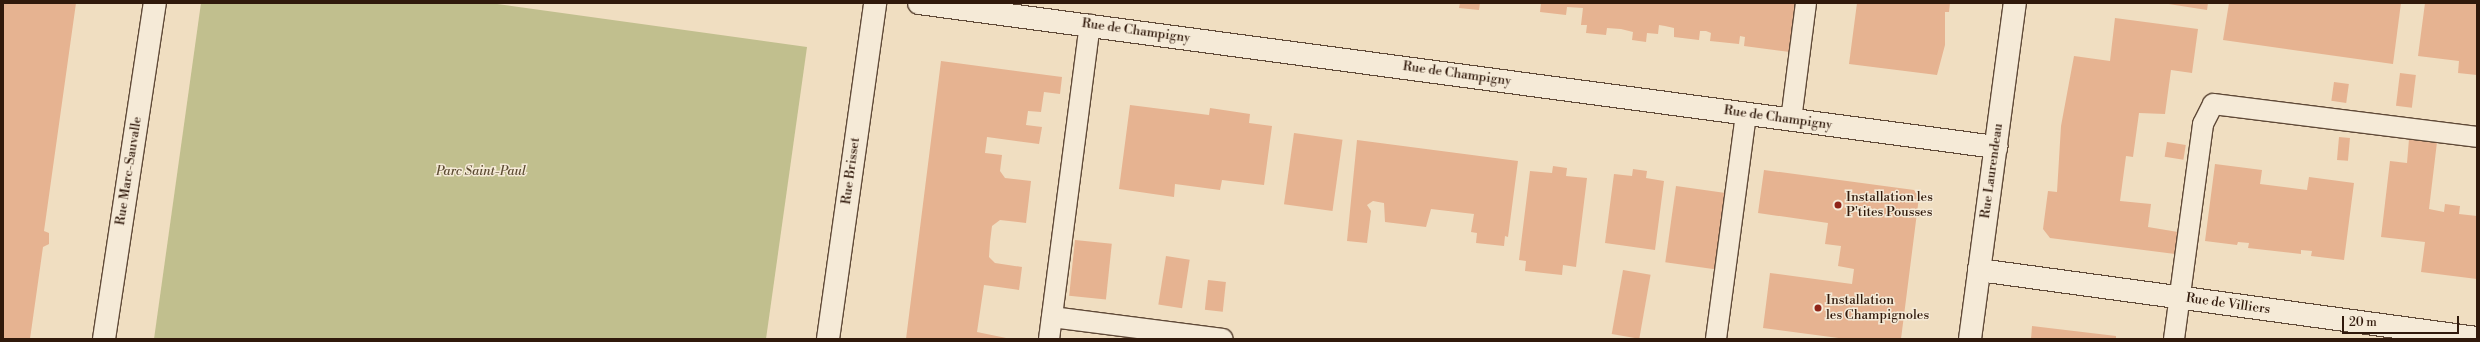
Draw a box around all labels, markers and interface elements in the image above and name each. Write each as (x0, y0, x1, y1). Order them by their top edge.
street label: Rue de Champigny (1081, 16, 1191, 46)
street label: Rue de Champigny (1402, 59, 1512, 89)
street label: Rue de Champigny (1723, 103, 1833, 133)
street label: Rue Marc-Sauvalle (113, 116, 145, 226)
street label: Rue Laurendeau (1978, 122, 2006, 220)
street label: Rue Brisset (839, 136, 863, 206)
park label: Parc Saint-Paul (436, 163, 526, 179)
place label: Installation les P'tites Pousses (1846, 190, 1933, 221)
marker: Installation les P'tites Pousses (1833, 200, 1843, 210)
street label: Rue de Villiers (2185, 290, 2271, 318)
place label: Installation les Champignoles (1826, 293, 1929, 324)
marker: Installation les Champignoles (1813, 303, 1823, 313)
scale bar (2344, 308, 2461, 334)
text: 20 m (2349, 315, 2377, 330)

